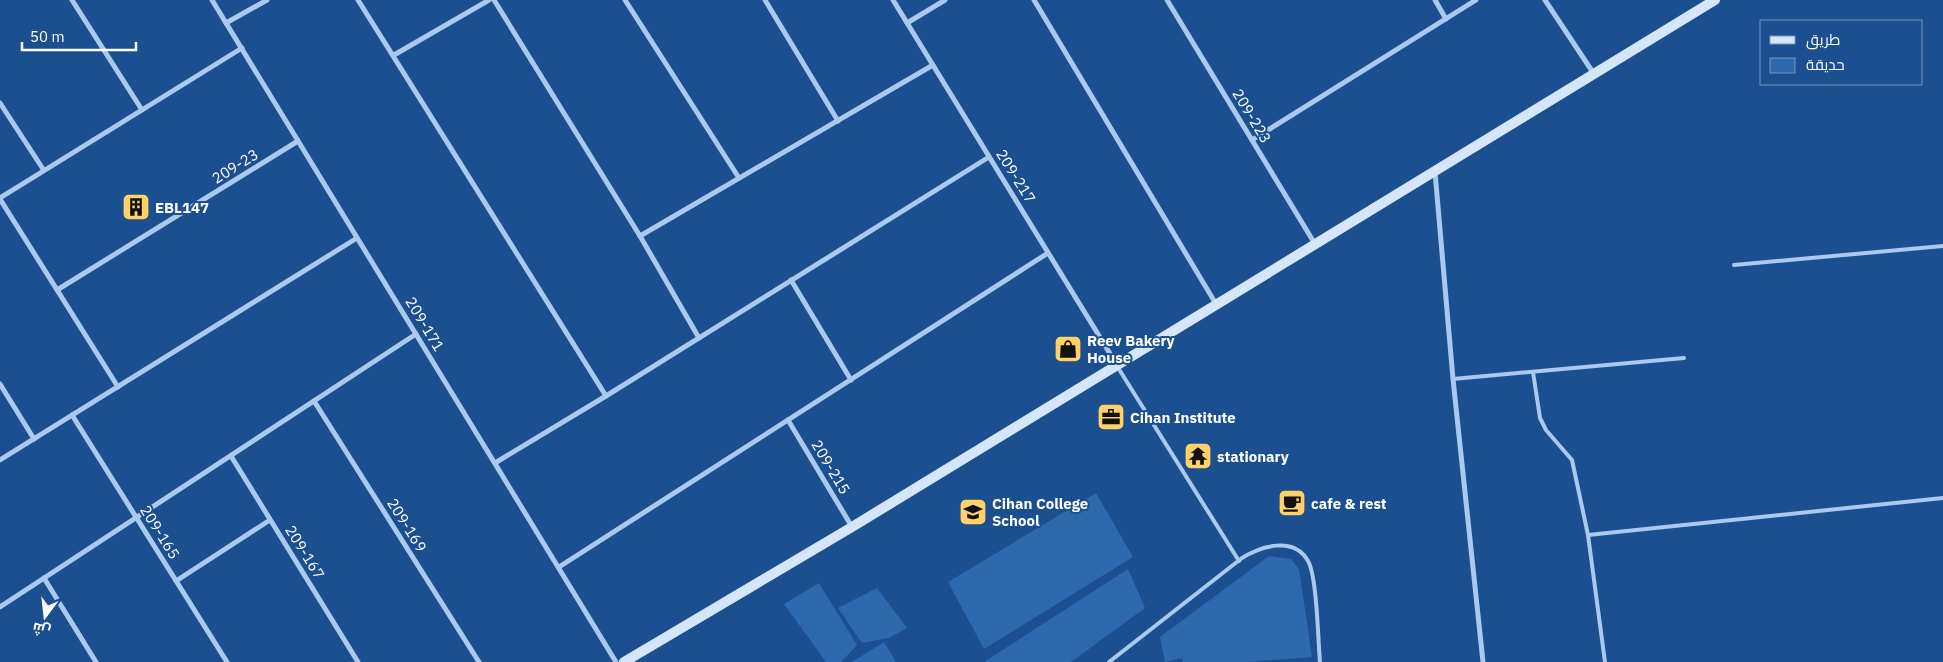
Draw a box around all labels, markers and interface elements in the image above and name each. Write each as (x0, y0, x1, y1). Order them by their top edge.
scale bar (22, 20, 136, 52)
legend (1760, 20, 1923, 85)
text: 50 m (30, 27, 65, 46)
text: طريق (1806, 30, 1840, 50)
text: حديقة (1806, 55, 1845, 74)
street label: 209-223 (1228, 85, 1276, 147)
street label: 209-23 (208, 144, 262, 188)
street label: 209-217 (992, 146, 1040, 206)
building icon: EBL147 (121, 192, 151, 222)
place label: EBL147 (155, 198, 209, 217)
street label: 209-171 (401, 293, 449, 355)
place label: Reev Bakery House (1087, 331, 1175, 367)
shop icon: Reev Bakery House (1053, 334, 1083, 364)
office icon: Cihan Institute (1096, 402, 1126, 432)
place label: Cihan Institute (1130, 408, 1236, 427)
street label: 209-215 (807, 436, 855, 498)
temple icon: stationary (1183, 441, 1213, 471)
place label: stationary (1217, 447, 1289, 466)
cafe icon: cafe & rest (1277, 488, 1307, 518)
place label: Cihan College School (992, 494, 1088, 530)
place label: cafe & rest (1311, 494, 1387, 513)
street label: 209-169 (383, 495, 431, 555)
school or university icon: Cihan College School (958, 497, 988, 527)
street label: 209-165 (136, 502, 184, 562)
street label: 209-167 (281, 522, 329, 582)
north arrow (20, 592, 70, 642)
text: ش (31, 619, 53, 641)

